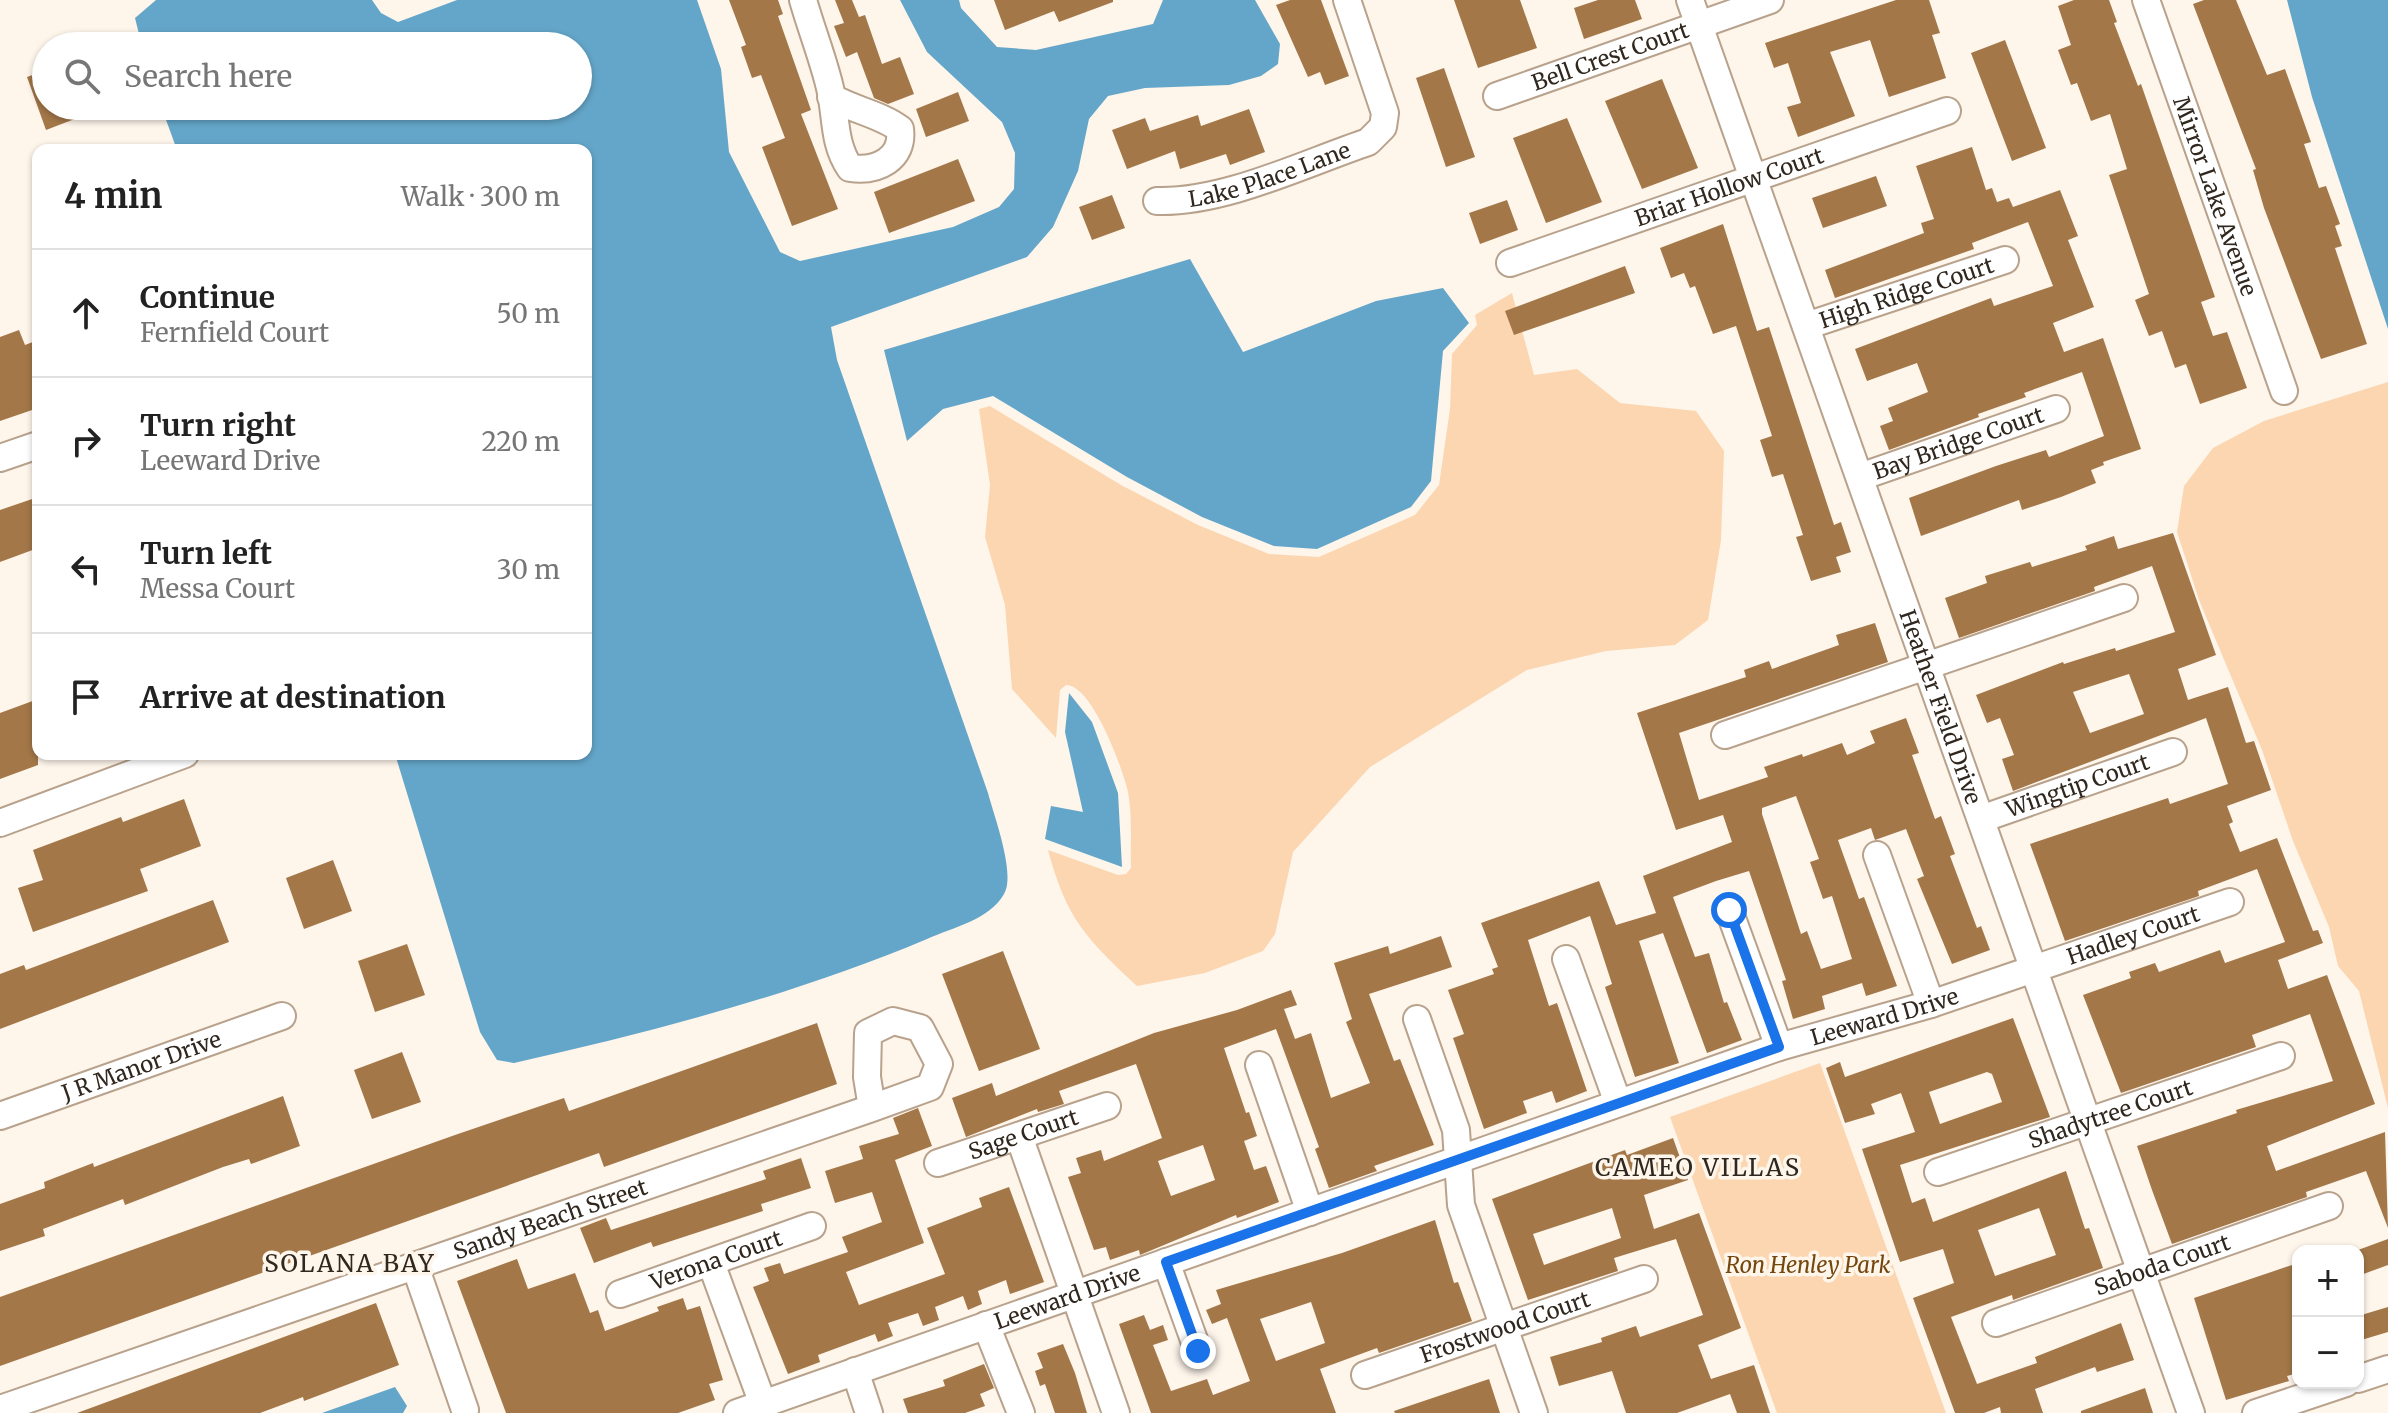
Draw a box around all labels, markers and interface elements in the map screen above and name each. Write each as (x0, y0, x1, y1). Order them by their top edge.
street label: Bell Crest Court (1528, 16, 1693, 97)
search box (32, 32, 592, 120)
icon: search (60, 54, 104, 98)
text: Search here (124, 57, 292, 95)
street label: Mirror Lake Avenue (2167, 93, 2263, 300)
street label: Lake Place Lane (1186, 136, 1354, 213)
street label: Briar Hollow Court (1631, 141, 1828, 233)
text: 4 min (64, 175, 162, 217)
text: Walk · 300 m (401, 180, 560, 213)
street label: High Ridge Court (1816, 251, 1998, 335)
text: Continue (140, 278, 275, 316)
icon: ahead (64, 291, 108, 335)
text: 50 m (496, 297, 560, 330)
text: Fernfield Court (140, 316, 329, 349)
street label: Bay Bridge Court (1869, 400, 2048, 485)
text: Turn right (140, 406, 296, 444)
icon: right (64, 419, 108, 463)
text: 220 m (481, 425, 560, 458)
text: Leeward Drive (140, 444, 320, 477)
text: Turn left (140, 534, 272, 572)
icon: left (64, 547, 108, 591)
text: 30 m (497, 553, 560, 586)
text: Messa Court (140, 572, 295, 605)
street label: Heather Field Drive (1893, 606, 1988, 808)
icon: arrive (64, 675, 108, 719)
text: Arrive at destination (140, 678, 446, 716)
street label: Wingtip Court (2001, 747, 2153, 824)
route start (1711, 892, 1747, 928)
street label: Hadley Court (2063, 899, 2204, 971)
street label: Leeward Drive (1807, 982, 1962, 1051)
street label: J R Manor Drive (57, 1025, 225, 1107)
street label: Shadytree Court (2025, 1073, 2196, 1154)
street label: Sage Court (965, 1103, 1082, 1166)
district label: CAMEO VILLAS (1595, 1152, 1801, 1183)
street label: Sandy Beach Street (450, 1173, 651, 1265)
street label: Verona Court (646, 1224, 786, 1296)
street label: Saboda Court (2090, 1228, 2234, 1301)
map controls (2292, 1245, 2364, 1389)
button: + (2292, 1245, 2364, 1317)
district label: SOLANA BAY (264, 1248, 436, 1279)
park label: Ron Henley Park (1726, 1251, 1890, 1279)
street label: Leeward Drive (991, 1258, 1144, 1336)
street label: Frostwood Court (1416, 1285, 1594, 1369)
button: − (2292, 1317, 2364, 1389)
route end (1180, 1333, 1216, 1369)

